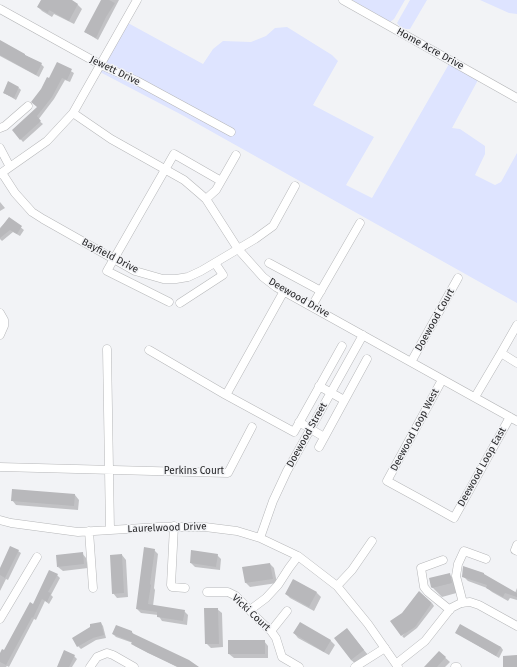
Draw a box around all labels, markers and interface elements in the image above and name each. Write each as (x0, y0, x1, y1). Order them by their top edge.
street label: Home Acre Drive (394, 26, 466, 72)
street label: Jewett Drive (88, 54, 142, 88)
street label: Bayfield Drive (80, 236, 140, 276)
street label: Deewood Drive (266, 276, 332, 320)
street label: Doewood Court (413, 287, 457, 353)
street label: Deewood Loop West (388, 387, 442, 473)
street label: Doewood Street (284, 400, 330, 470)
street label: Deewood Loop East (455, 425, 509, 509)
street label: Perkins Court (164, 465, 224, 477)
street label: Laurelwood Drive (127, 521, 207, 535)
street label: Vicki Court (229, 592, 273, 634)

